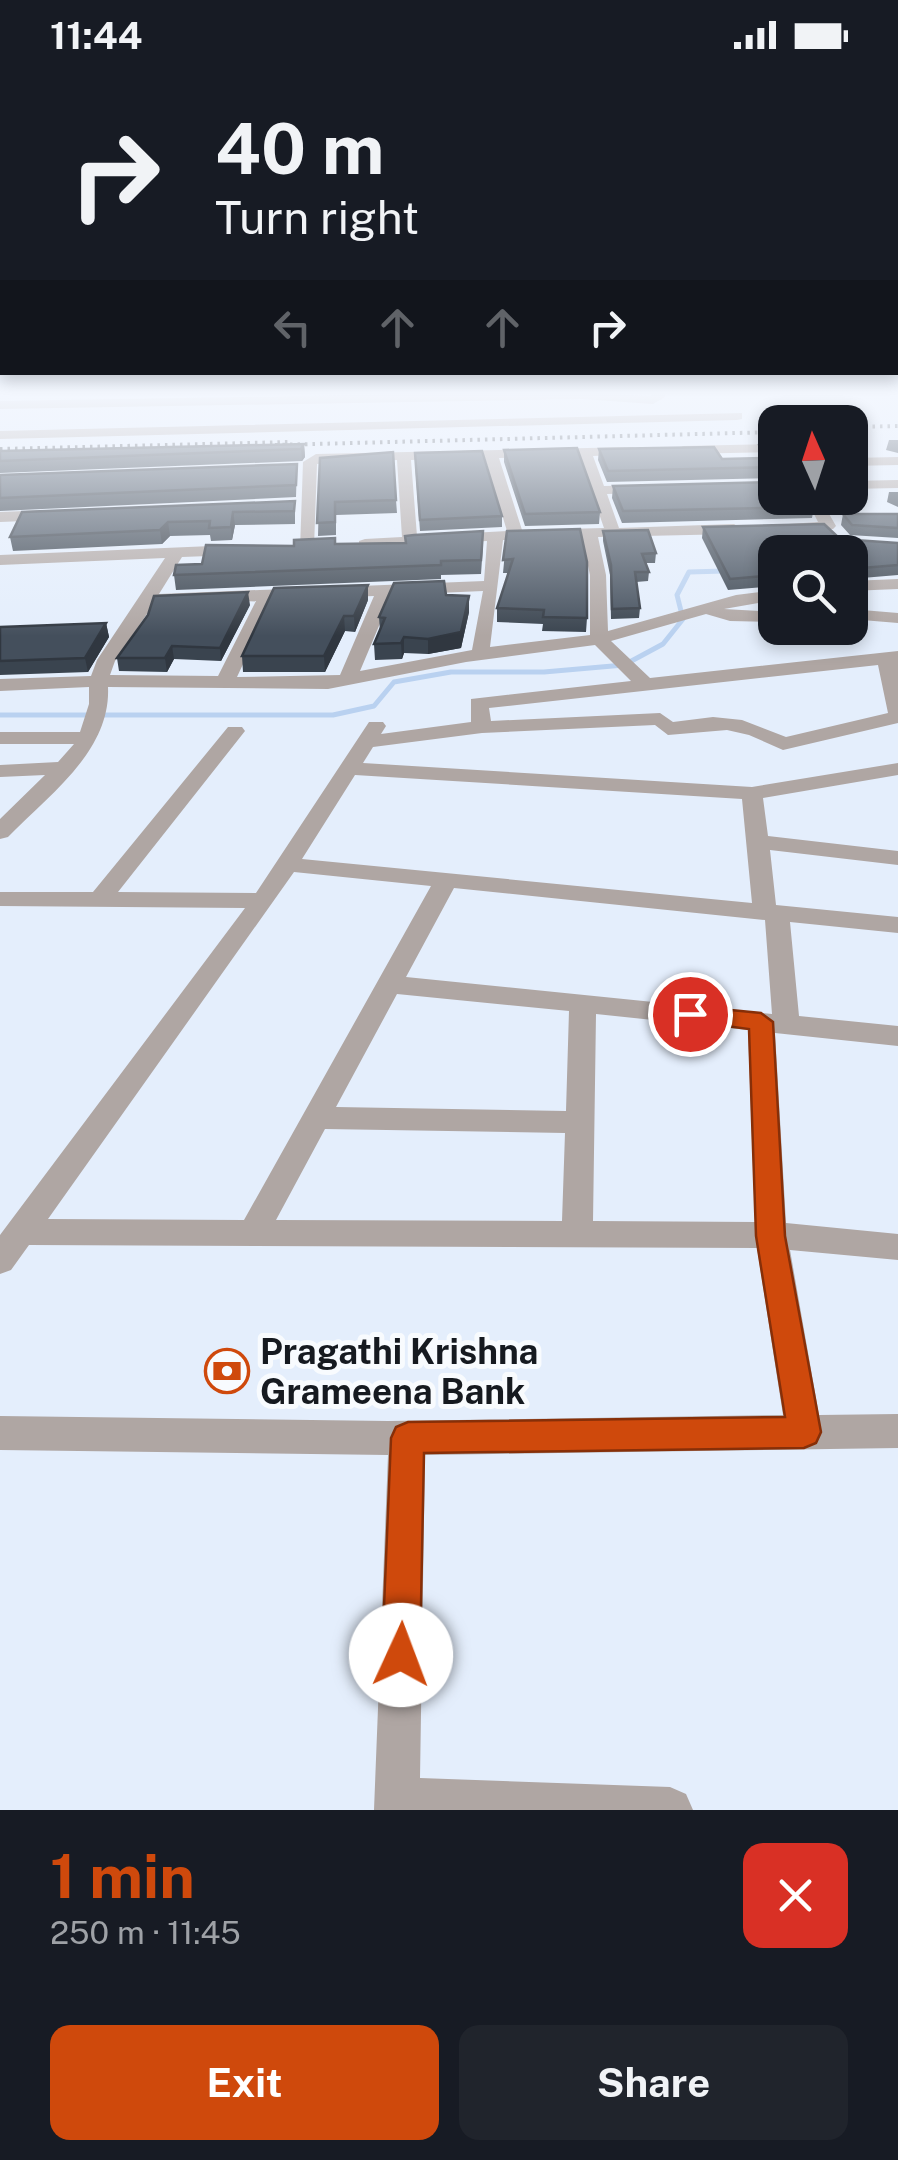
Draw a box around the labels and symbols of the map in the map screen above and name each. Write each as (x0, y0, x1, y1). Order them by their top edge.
north arrow (758, 405, 868, 515)
pin (648, 972, 733, 1057)
place label: Pragathi Krishna Grameena Bank (260, 1331, 538, 1412)
bank icon: Pragathi Krishna Grameena Bank (204, 1348, 250, 1394)
position arrow (349, 1603, 453, 1707)

